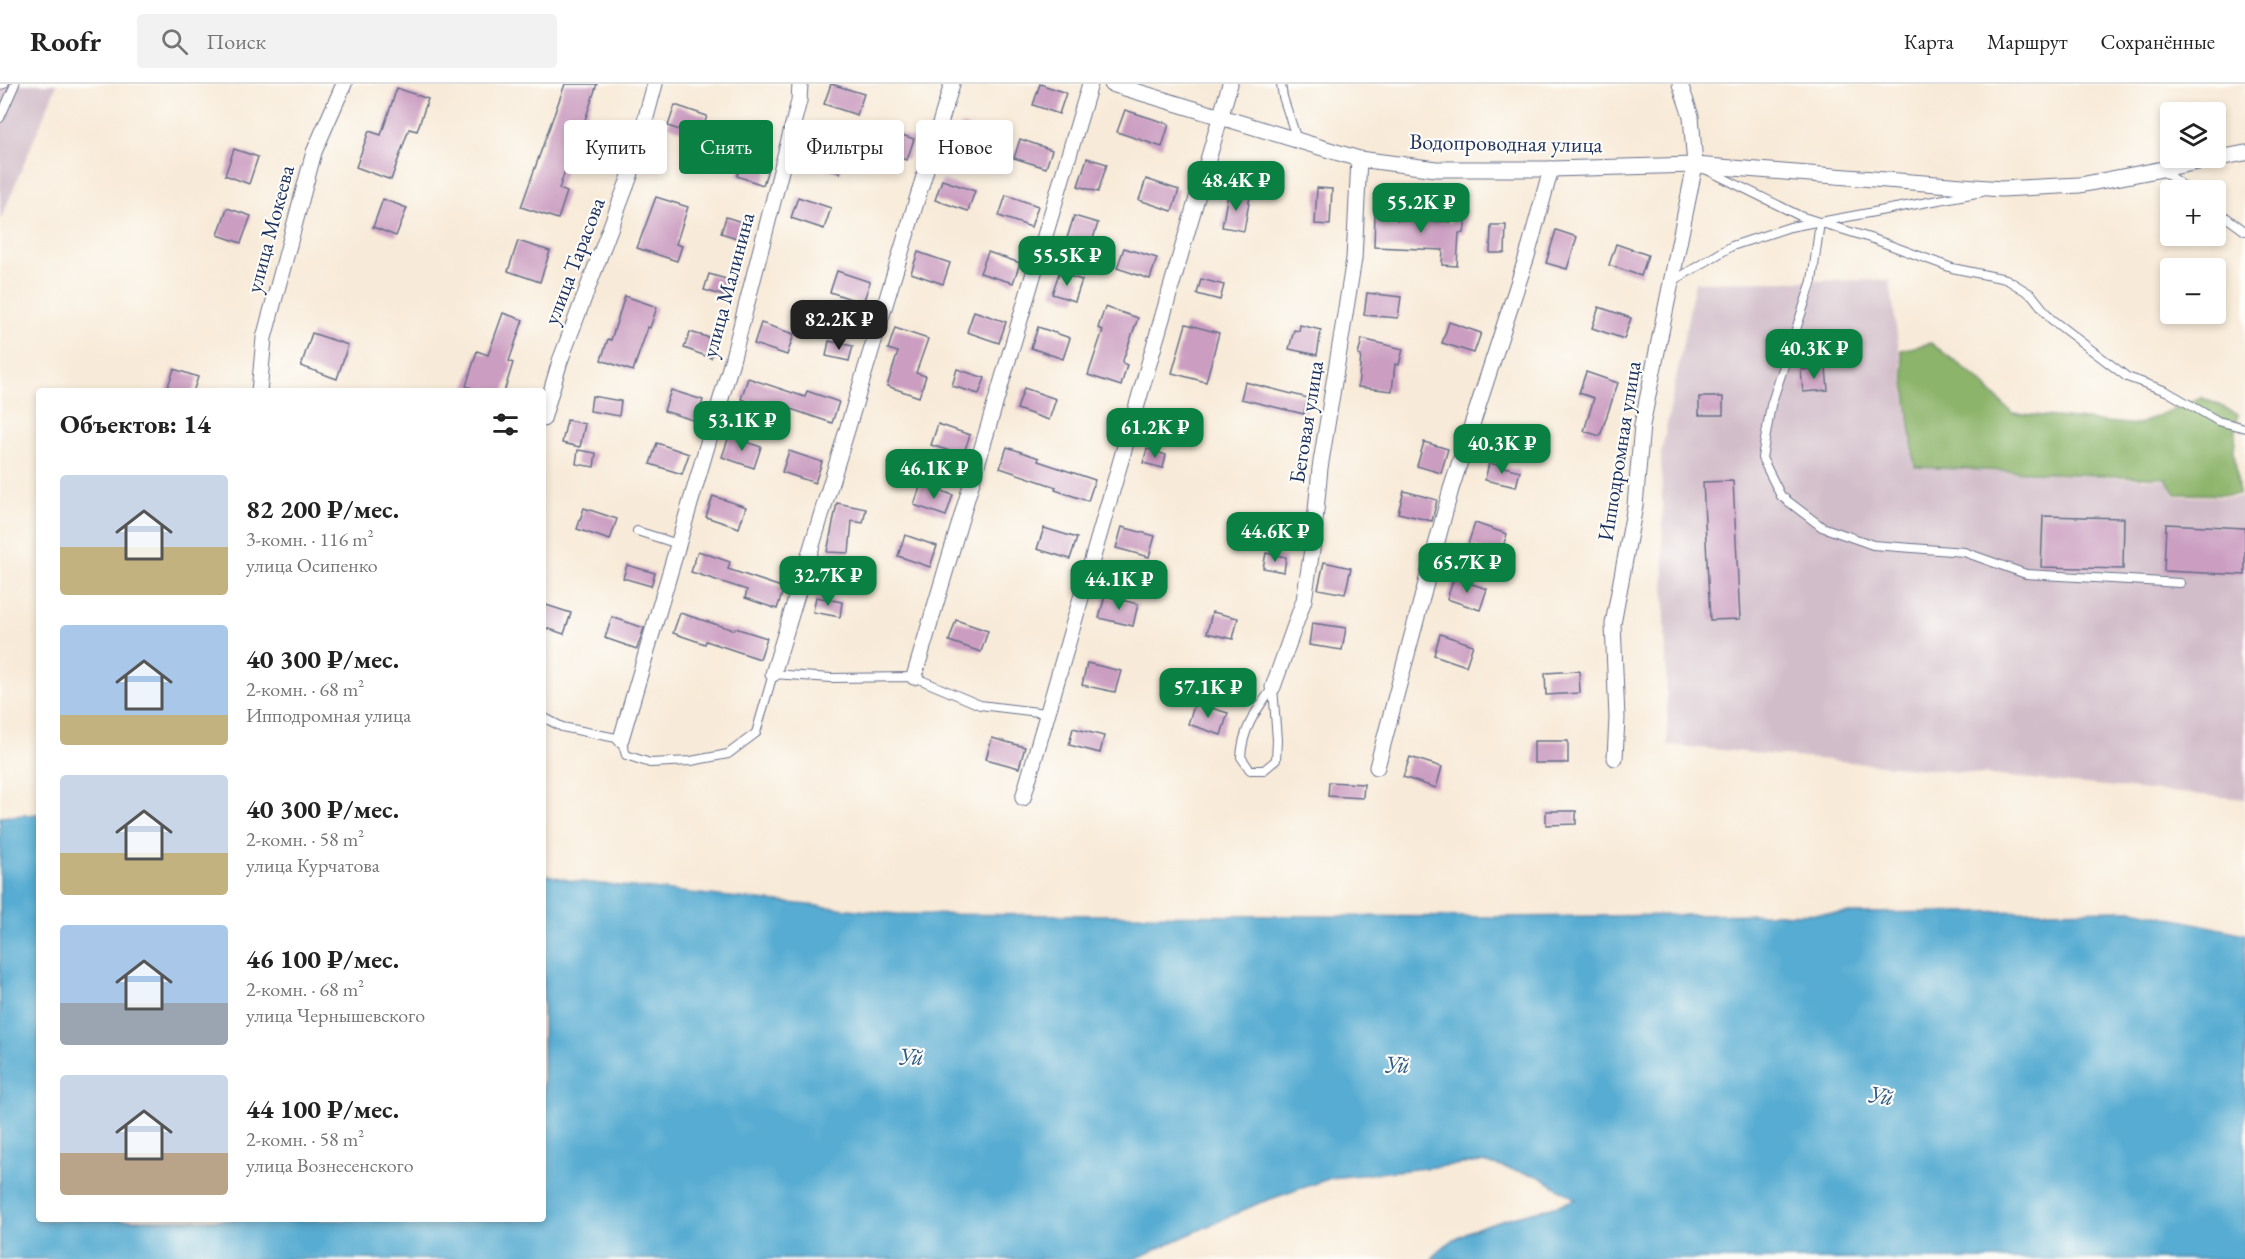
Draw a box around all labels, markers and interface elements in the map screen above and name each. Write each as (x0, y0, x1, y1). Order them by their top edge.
search box (137, 14, 557, 68)
text: Roofr (30, 23, 101, 59)
icon: search (158, 25, 191, 58)
text: Поиск (206, 27, 266, 56)
text: Карта (1904, 28, 1954, 55)
text: Маршрут (1987, 28, 2068, 55)
text: Сохранённые (2101, 28, 2215, 55)
map controls (2160, 102, 2226, 324)
button: layers (2160, 102, 2226, 168)
chip: Купить (564, 120, 667, 174)
chip: Снять (679, 120, 773, 174)
chip: Фильтры (785, 120, 904, 174)
chip: Новое (916, 120, 1013, 174)
street label: Водопроводная улица (1409, 127, 1603, 159)
pin: 48.4K ₽ (1181, 161, 1291, 212)
street label: улица Мокеева (239, 162, 301, 296)
text: 48.4K ₽ (1202, 167, 1270, 193)
button: + (2160, 180, 2226, 246)
pin: 55.2K ₽ (1366, 183, 1476, 234)
text: 55.2K ₽ (1387, 189, 1455, 215)
street label: улица Тарасова (536, 193, 612, 329)
street label: улица Малинина (695, 209, 761, 361)
pin: 55.5K ₽ (1012, 236, 1122, 287)
text: 55.5K ₽ (1033, 242, 1101, 268)
button: − (2160, 258, 2226, 324)
pin: 82.2K ₽ (784, 300, 894, 351)
text: 82.2K ₽ (805, 306, 873, 332)
pin: 40.3K ₽ (1759, 329, 1869, 380)
text: 40.3K ₽ (1780, 335, 1848, 361)
street label: Беговая улица (1282, 358, 1330, 485)
street label: Ипподромная улица (1590, 359, 1648, 543)
pin: 53.1K ₽ (687, 401, 797, 452)
text: Объектов: 14 (60, 407, 211, 441)
text: 53.1K ₽ (708, 407, 776, 433)
icon: filters (489, 408, 522, 441)
pin: 61.2K ₽ (1100, 408, 1210, 459)
text: 61.2K ₽ (1121, 414, 1189, 440)
pin: 40.3K ₽ (1447, 424, 1557, 475)
text: 40.3K ₽ (1468, 430, 1536, 456)
pin: 46.1K ₽ (879, 449, 989, 500)
text: 46.1K ₽ (900, 455, 968, 481)
text: 82 200 ₽/мес. (246, 492, 399, 526)
icon: home (108, 499, 180, 571)
pin: 44.6K ₽ (1220, 512, 1330, 563)
text: 44.6K ₽ (1241, 518, 1309, 544)
text: 3-комн. · 116 m² (246, 526, 374, 552)
pin: 65.7K ₽ (1412, 543, 1522, 594)
text: 65.7K ₽ (1433, 549, 1501, 575)
text: улица Осипенко (246, 552, 378, 578)
pin: 32.7K ₽ (773, 556, 883, 607)
pin: 44.1K ₽ (1064, 560, 1174, 611)
text: 32.7K ₽ (794, 562, 862, 588)
text: 44.1K ₽ (1085, 566, 1153, 592)
text: 40 300 ₽/мес. (246, 642, 399, 676)
icon: home (108, 649, 180, 721)
pin: 57.1K ₽ (1153, 668, 1263, 719)
text: 57.1K ₽ (1174, 674, 1242, 700)
text: 2-комн. · 68 m² (246, 676, 364, 702)
text: Ипподромная улица (246, 702, 411, 728)
text: 40 300 ₽/мес. (246, 792, 399, 826)
icon: home (108, 799, 180, 871)
text: 2-комн. · 58 m² (246, 826, 364, 852)
text: улица Курчатова (246, 852, 380, 878)
text: 46 100 ₽/мес. (246, 942, 399, 976)
icon: home (108, 949, 180, 1021)
text: 2-комн. · 68 m² (246, 976, 364, 1002)
text: улица Чернышевского (246, 1002, 425, 1028)
water label: Уй (898, 1040, 924, 1072)
water label: Уй (1384, 1048, 1410, 1080)
water label: Уй (1866, 1078, 1896, 1112)
text: 44 100 ₽/мес. (246, 1092, 399, 1126)
icon: home (108, 1099, 180, 1171)
text: 2-комн. · 58 m² (246, 1126, 364, 1152)
text: улица Вознесенского (246, 1152, 414, 1178)

